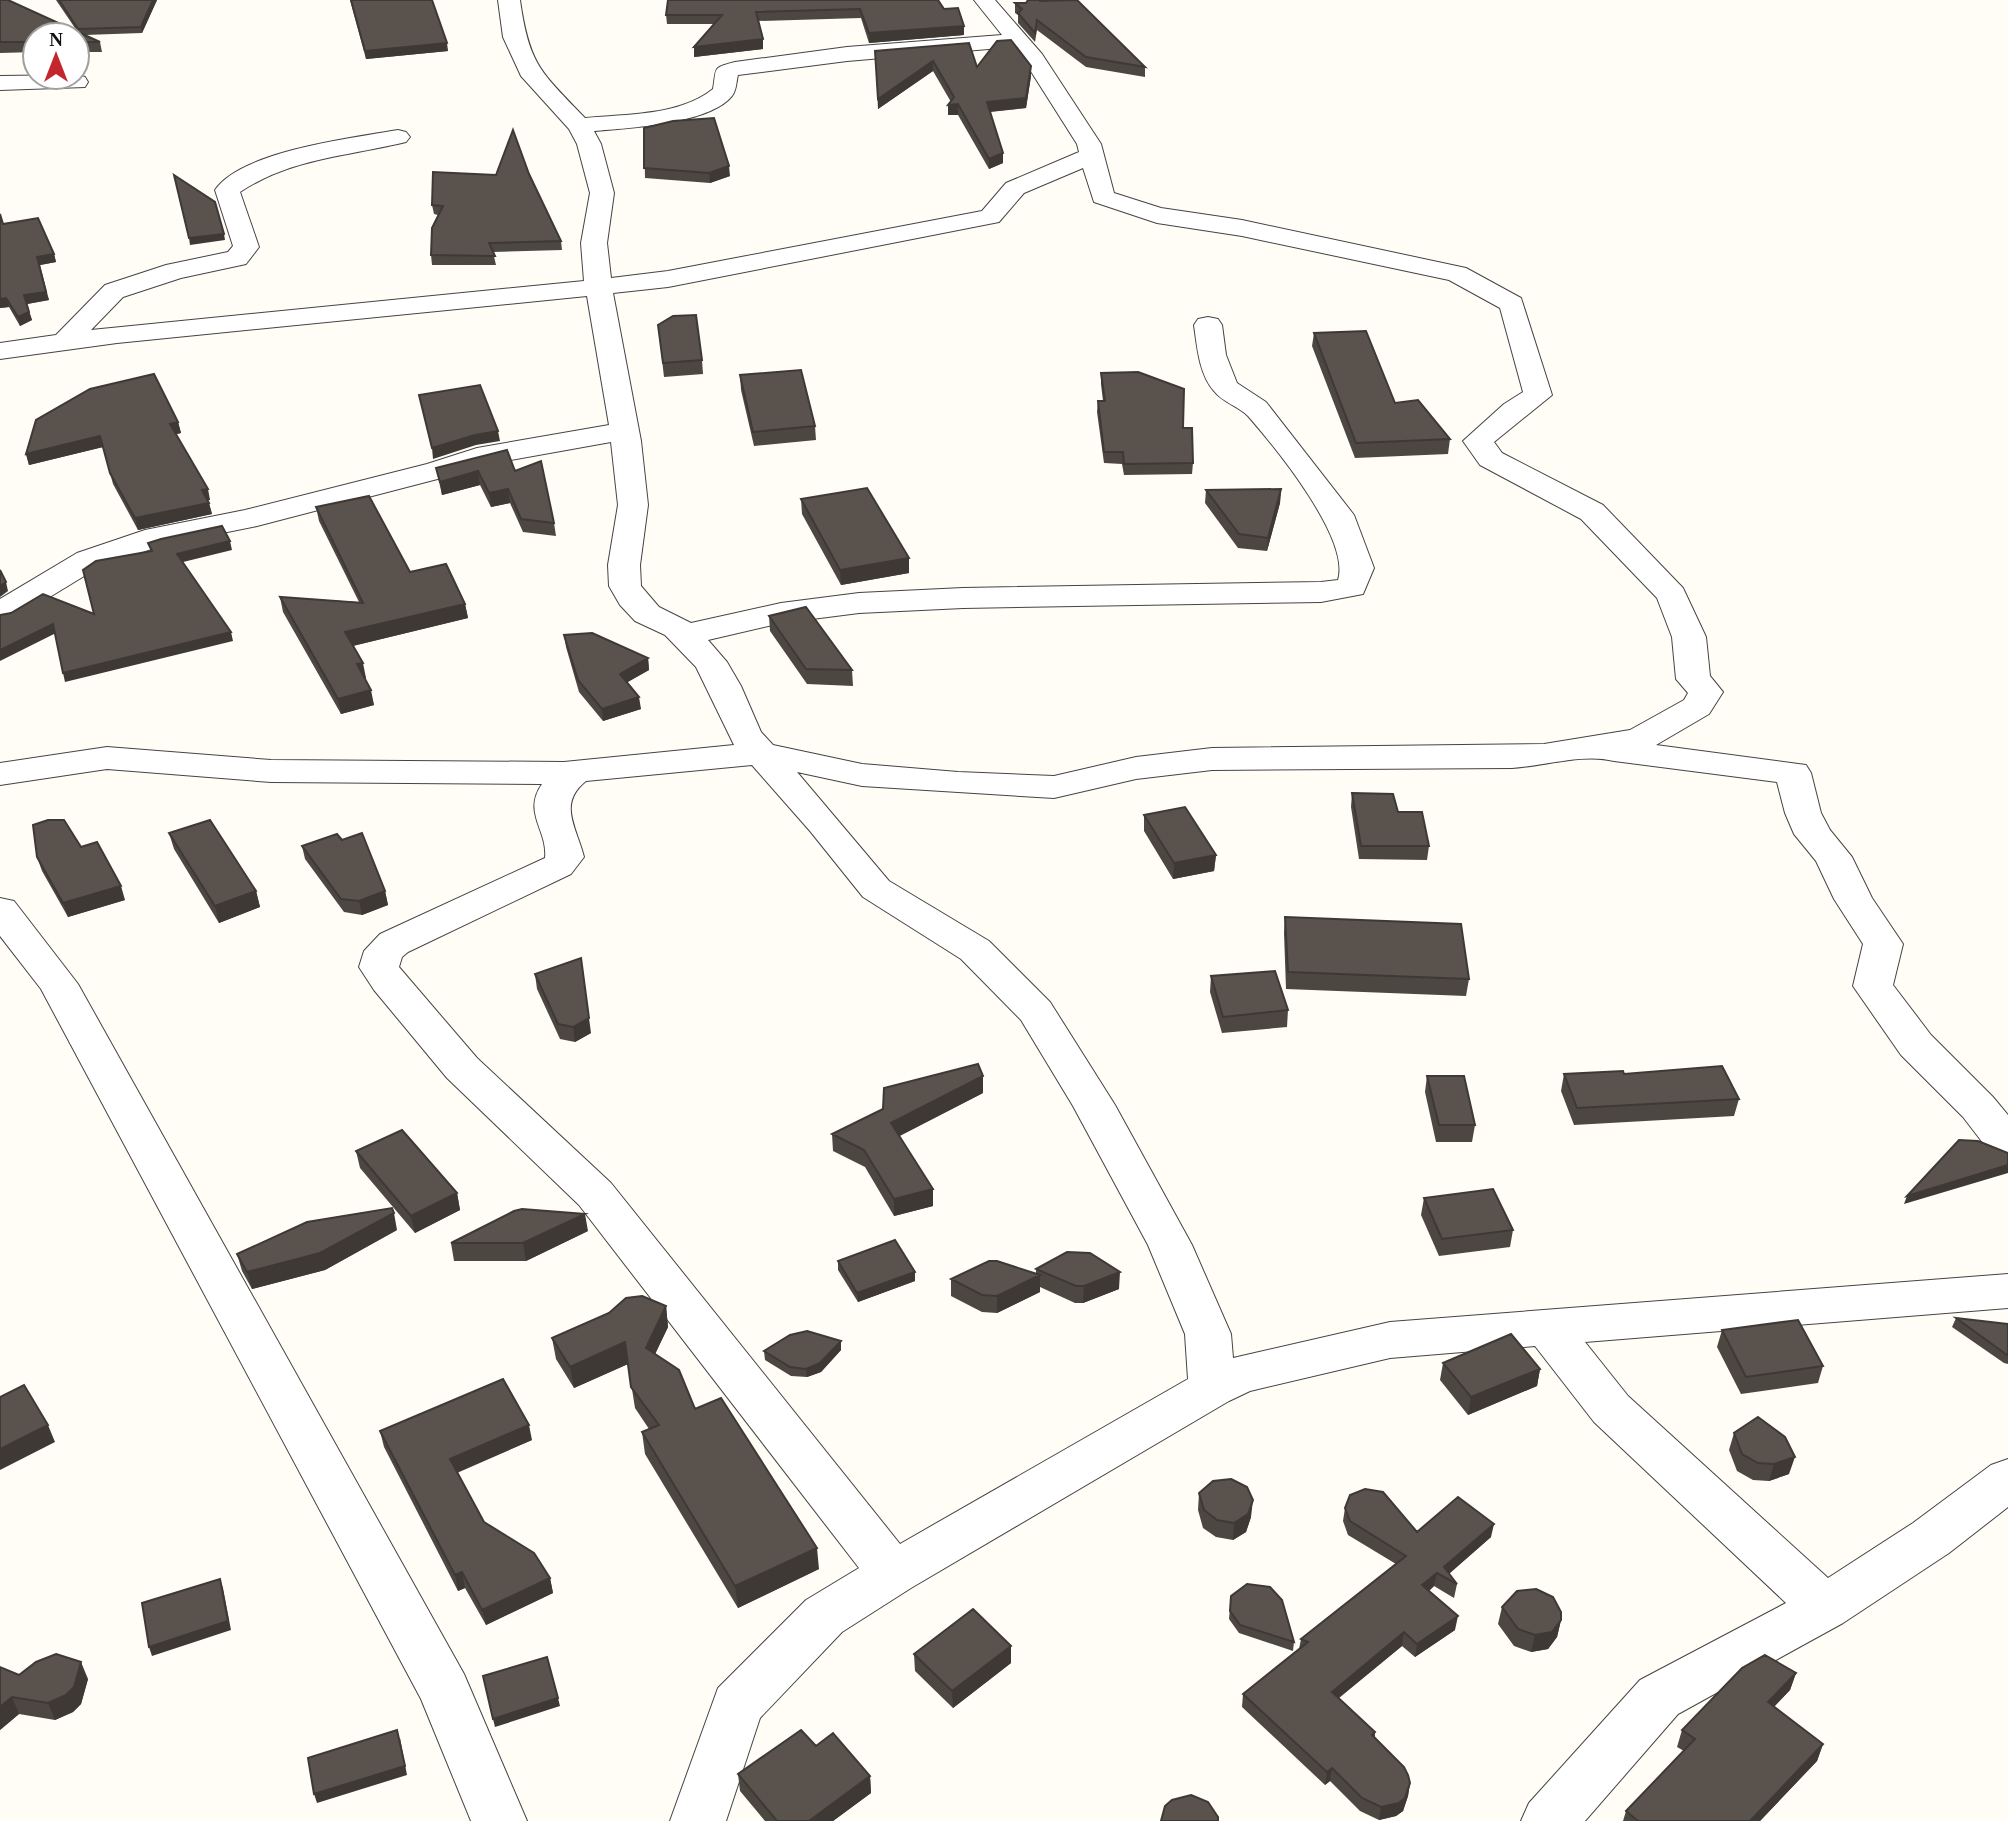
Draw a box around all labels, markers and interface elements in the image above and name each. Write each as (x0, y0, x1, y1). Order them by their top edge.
north arrow (21, 21, 91, 91)
text: N (49, 29, 63, 50)

